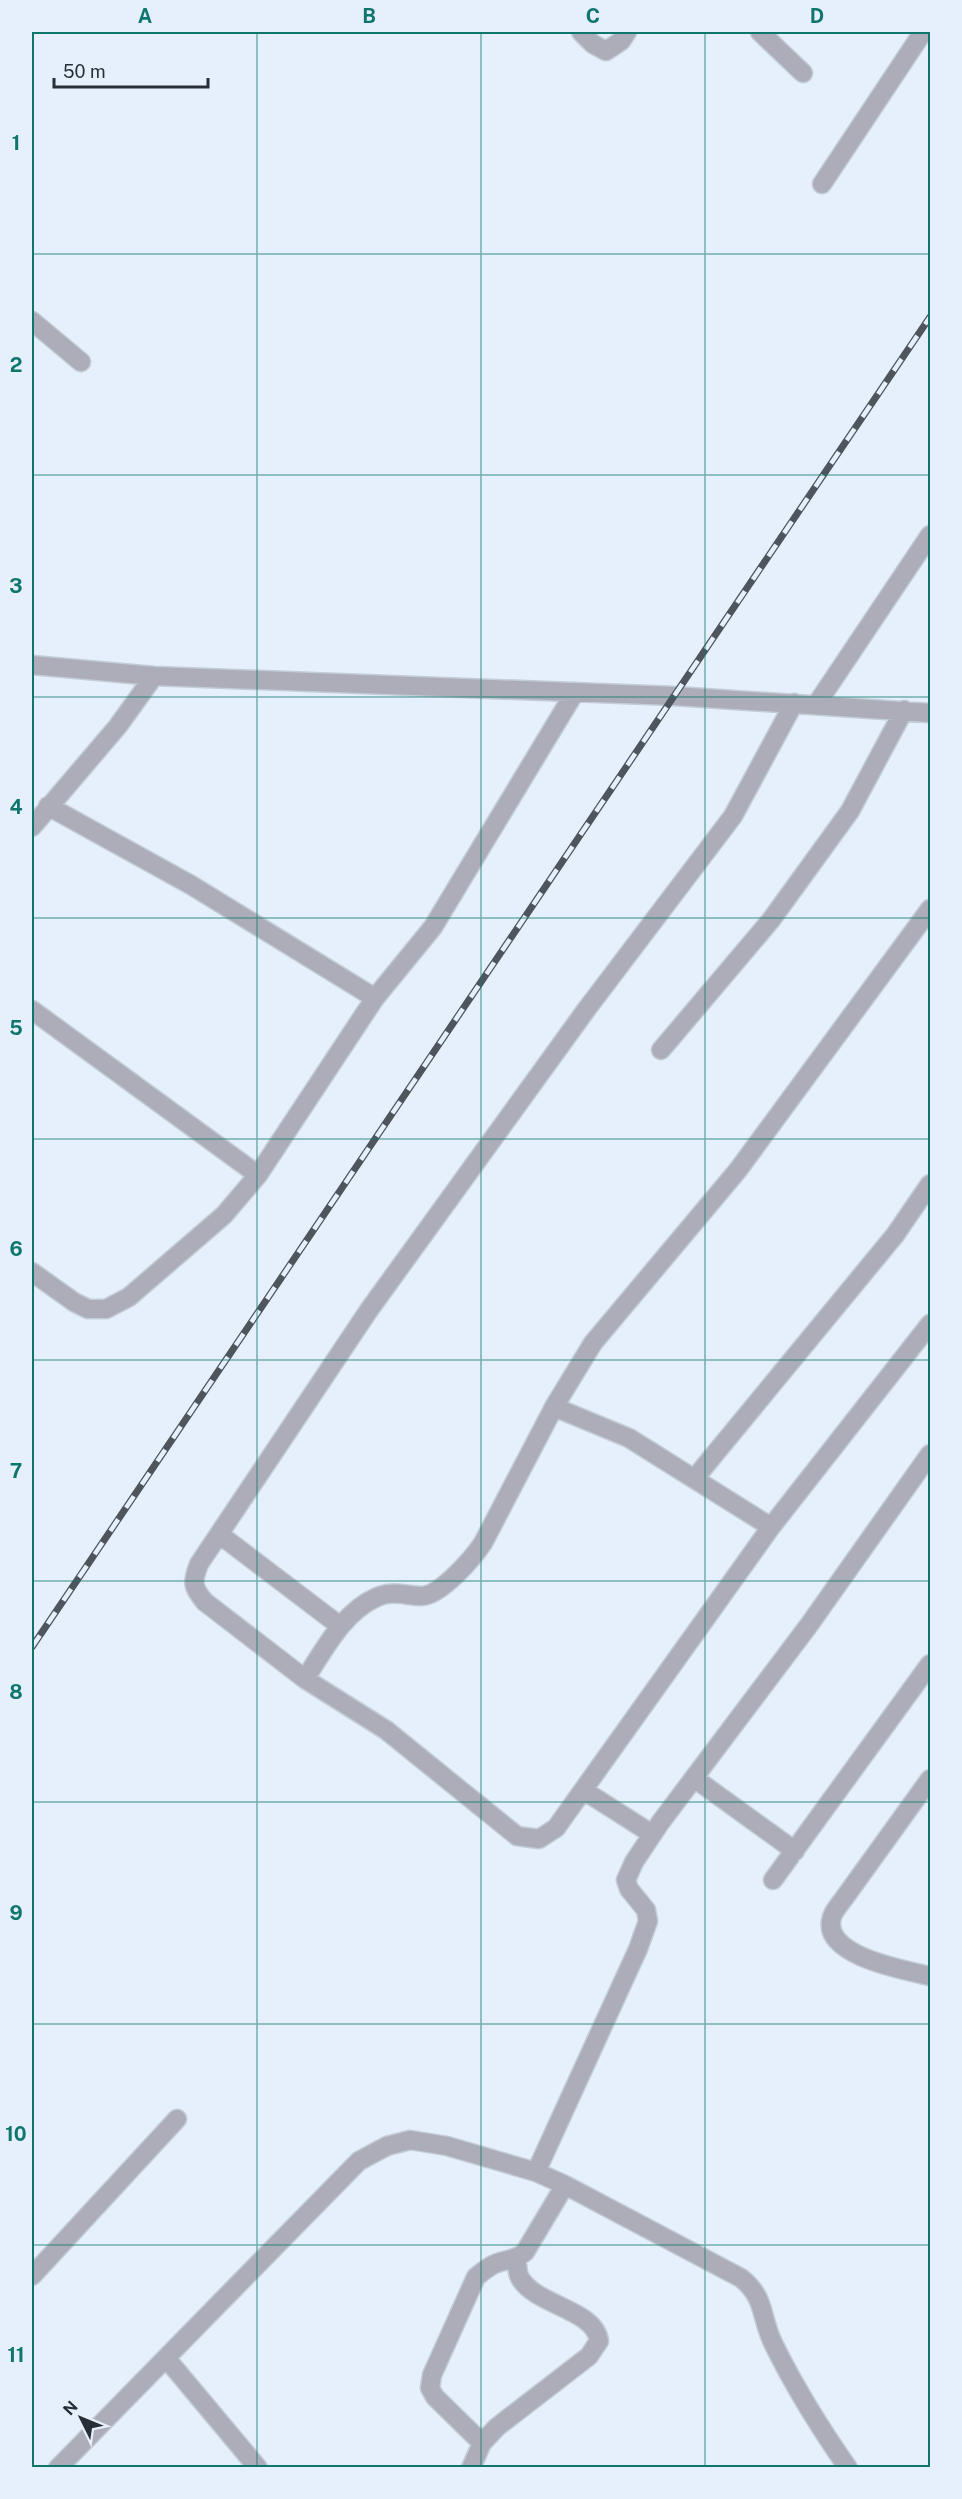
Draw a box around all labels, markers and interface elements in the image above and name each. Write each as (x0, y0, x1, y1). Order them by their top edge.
text: A (138, 4, 152, 28)
text: B (362, 4, 376, 28)
text: C (586, 4, 600, 28)
text: D (810, 4, 824, 28)
scale bar (54, 51, 208, 89)
text: 50 m (63, 61, 106, 82)
text: 1 (12, 131, 20, 155)
text: 2 (10, 353, 22, 377)
text: 3 (9, 574, 23, 598)
text: 4 (9, 795, 23, 819)
text: 5 (9, 1016, 23, 1040)
text: 6 (9, 1237, 23, 1261)
text: 7 (10, 1459, 22, 1483)
text: 8 (9, 1680, 23, 1704)
text: 9 (9, 1901, 23, 1925)
text: 10 (5, 2122, 27, 2146)
text: 11 (7, 2343, 25, 2367)
north arrow (51, 2388, 111, 2448)
text: N (59, 2397, 82, 2419)

